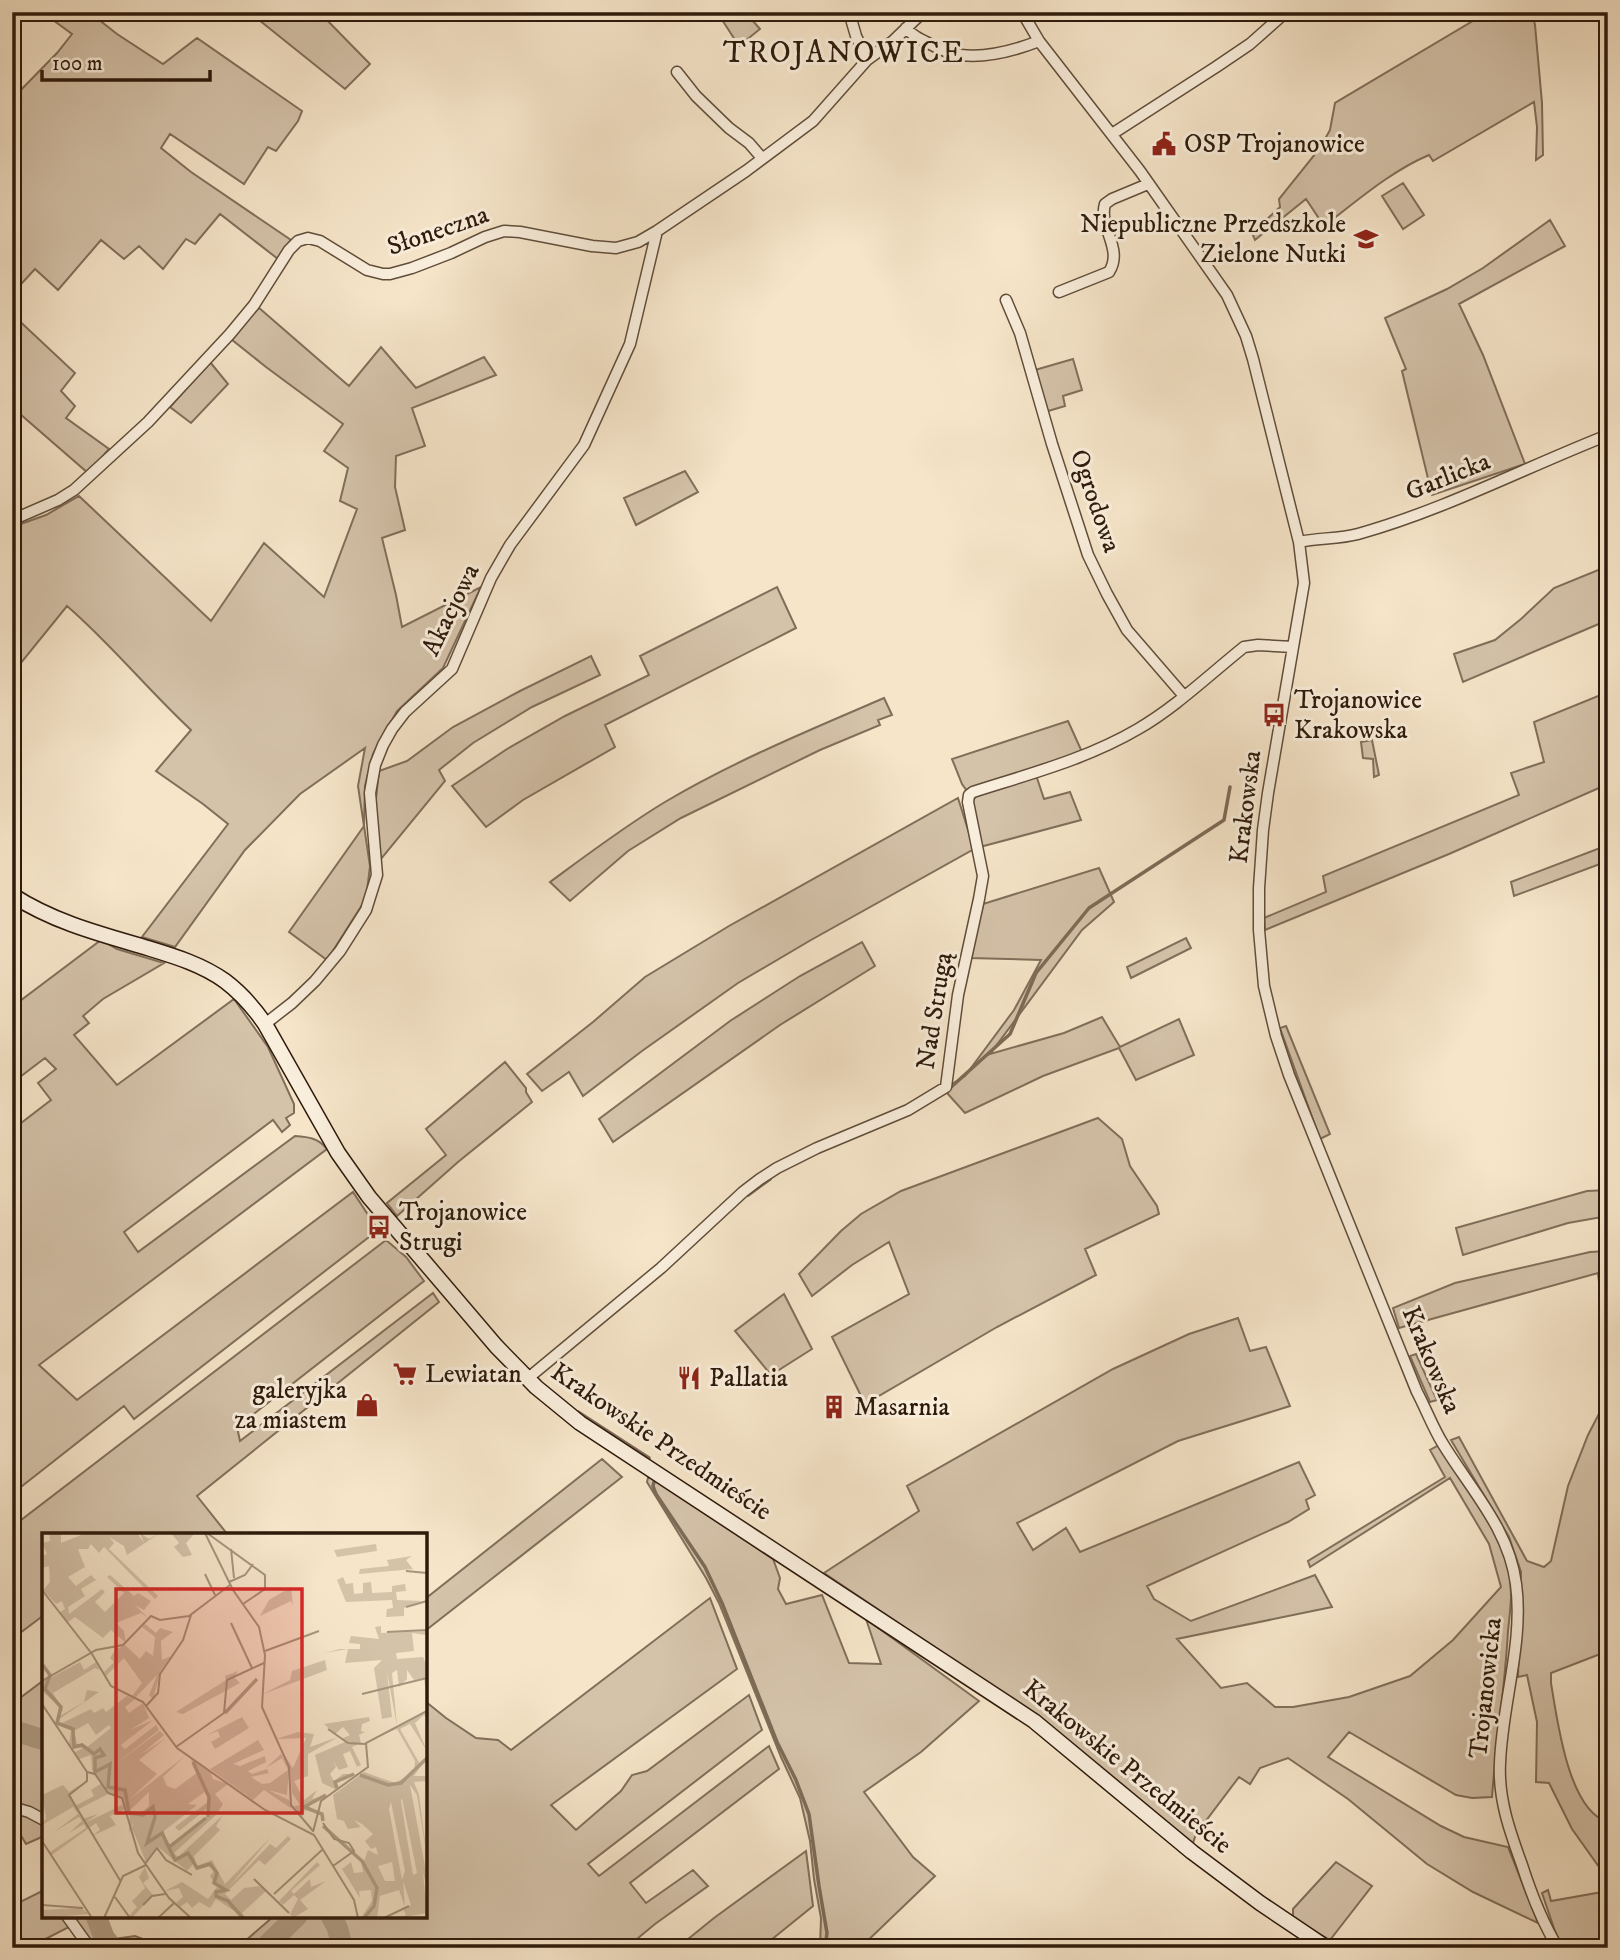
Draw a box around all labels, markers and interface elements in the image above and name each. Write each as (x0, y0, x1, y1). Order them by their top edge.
district label: TROJANOWICE (723, 35, 965, 72)
scale bar (42, 38, 210, 82)
text: 100 m (52, 51, 103, 77)
place label: OSP Trojanowice (1184, 128, 1365, 161)
public building icon: OSP Trojanowice (1150, 130, 1178, 158)
street label: Słoneczna (383, 198, 493, 264)
place label: Niepubliczne Przedszkole Zielone Nutki (1080, 208, 1346, 271)
school or university icon: Niepubliczne Przedszkole Zielone Nutki (1352, 225, 1380, 253)
street label: Ogrodowa (1062, 445, 1128, 557)
street label: Garlicka (1401, 445, 1495, 509)
street label: Akacjowa (415, 559, 487, 661)
place label: Trojanowice Krakowska (1294, 684, 1422, 747)
bus stop icon: Trojanowice Krakowska (1260, 701, 1288, 729)
street label: Krakowska (1223, 749, 1269, 865)
street label: Nad Strugą (909, 949, 961, 1072)
place label: Trojanowice Strugi (399, 1196, 527, 1259)
bus stop icon: Trojanowice Strugi (365, 1213, 393, 1241)
street label: Krakowska (1394, 1301, 1468, 1419)
street label: Krakowskie Przedmieście (544, 1356, 778, 1528)
place label: Lewiatan (425, 1358, 522, 1391)
supermarket icon: Lewiatan (391, 1360, 419, 1388)
place label: Pallatia (709, 1362, 788, 1395)
restaurant icon: Pallatia (675, 1364, 703, 1392)
place label: galeryjka za miastem (235, 1374, 347, 1437)
shop icon: galeryjka za miastem (353, 1391, 381, 1419)
place label: Masarnia (854, 1391, 950, 1424)
building icon: Masarnia (820, 1393, 848, 1421)
inset map (42, 1533, 427, 1918)
street label: Trojanowicka (1462, 1616, 1510, 1760)
street label: Krakowskie Przedmieście (1016, 1672, 1238, 1862)

